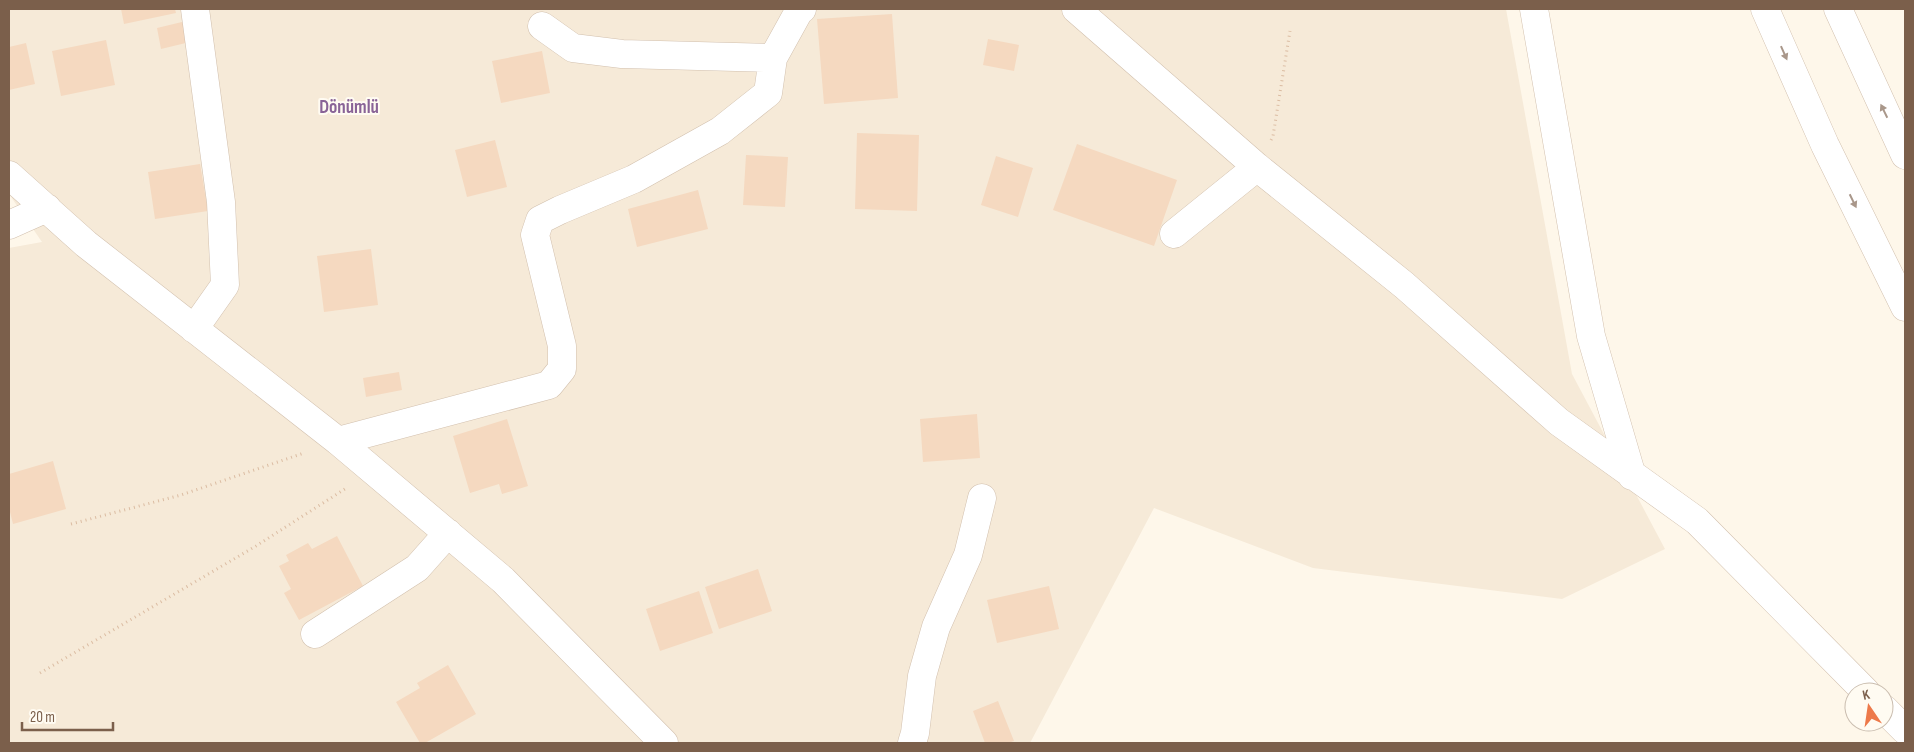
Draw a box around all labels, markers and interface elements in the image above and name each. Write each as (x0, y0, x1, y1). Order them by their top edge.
one-way arrow (1781, 46, 1789, 60)
district label: Dönümlü (319, 96, 379, 119)
one-way arrow (1880, 104, 1888, 118)
one-way arrow (1849, 194, 1857, 208)
north arrow (1844, 682, 1894, 732)
text: K (1861, 686, 1872, 704)
scale bar (22, 700, 114, 732)
text: 20 m (30, 708, 55, 727)

